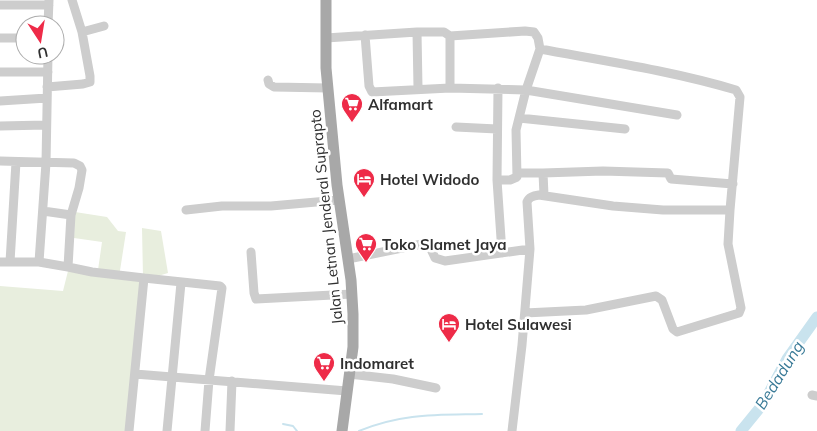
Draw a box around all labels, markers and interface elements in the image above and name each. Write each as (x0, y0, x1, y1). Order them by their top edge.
north arrow (15, 15, 65, 65)
text: U (36, 43, 50, 63)
supermarket icon: Alfamart (340, 92, 364, 123)
place label: Alfamart (368, 95, 433, 114)
street label: Jalan Letnan Jenderal Suprapto (305, 109, 347, 325)
hotel icon: Hotel Widodo (352, 167, 376, 198)
place label: Hotel Widodo (380, 170, 479, 189)
supermarket icon: Toko Slamet Jaya (354, 232, 378, 263)
place label: Toko Slamet Jaya (382, 235, 506, 254)
hotel icon: Hotel Sulawesi (437, 312, 461, 343)
place label: Hotel Sulawesi (465, 315, 572, 334)
water label: Bedadung (750, 337, 808, 413)
supermarket icon: Indomaret (312, 351, 336, 382)
place label: Indomaret (340, 354, 414, 373)

